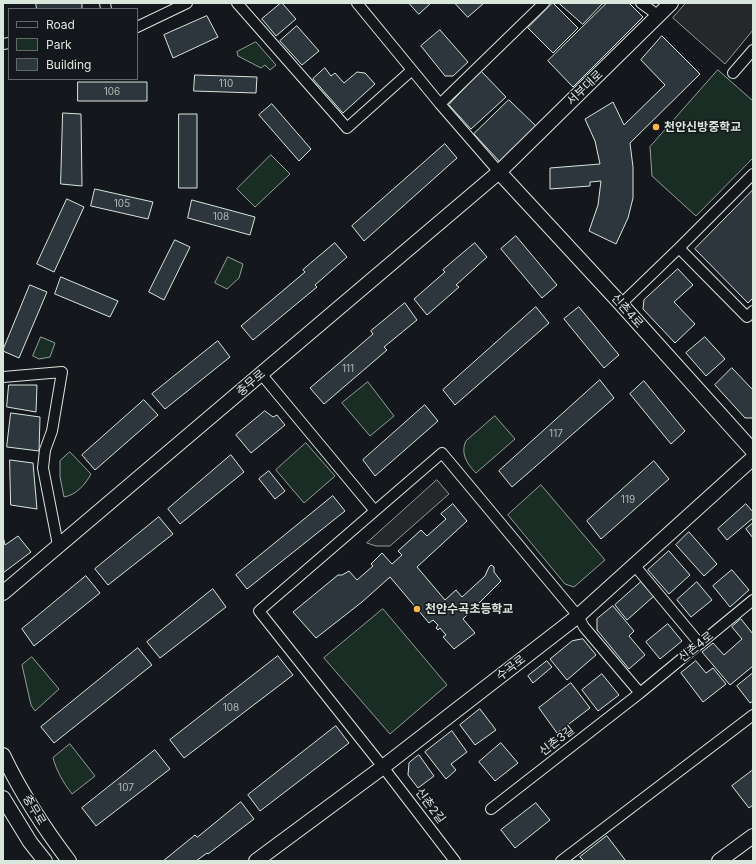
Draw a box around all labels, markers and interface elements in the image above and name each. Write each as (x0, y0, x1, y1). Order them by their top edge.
legend (8, 8, 138, 80)
text: Road (46, 17, 75, 32)
text: Park (46, 37, 72, 52)
text: Building (46, 57, 91, 72)
street label: 서부대로 (564, 67, 606, 109)
house number: 110 (219, 78, 233, 90)
house number: 106 (104, 86, 120, 98)
place label: 천안신방중학교 (664, 120, 741, 134)
marker: 천안신방중학교 (651, 122, 661, 132)
house number: 105 (114, 198, 130, 210)
house number: 108 (213, 211, 229, 223)
street label: 신촌4로 (608, 291, 646, 331)
house number: 111 (342, 363, 354, 375)
street label: 충무로 (234, 367, 268, 399)
house number: 117 (549, 428, 563, 440)
house number: 119 (621, 494, 635, 506)
place label: 천안수곡초등학교 (425, 602, 513, 616)
marker: 천안수곡초등학교 (412, 604, 422, 614)
street label: 신촌4로 (676, 629, 716, 665)
street label: 수곡로 (494, 652, 528, 684)
house number: 108 (223, 702, 239, 714)
street label: 신촌3길 (537, 723, 577, 759)
house number: 107 (118, 782, 134, 794)
street label: 신촌2길 (412, 786, 448, 826)
street label: 충무로 (19, 792, 49, 828)

